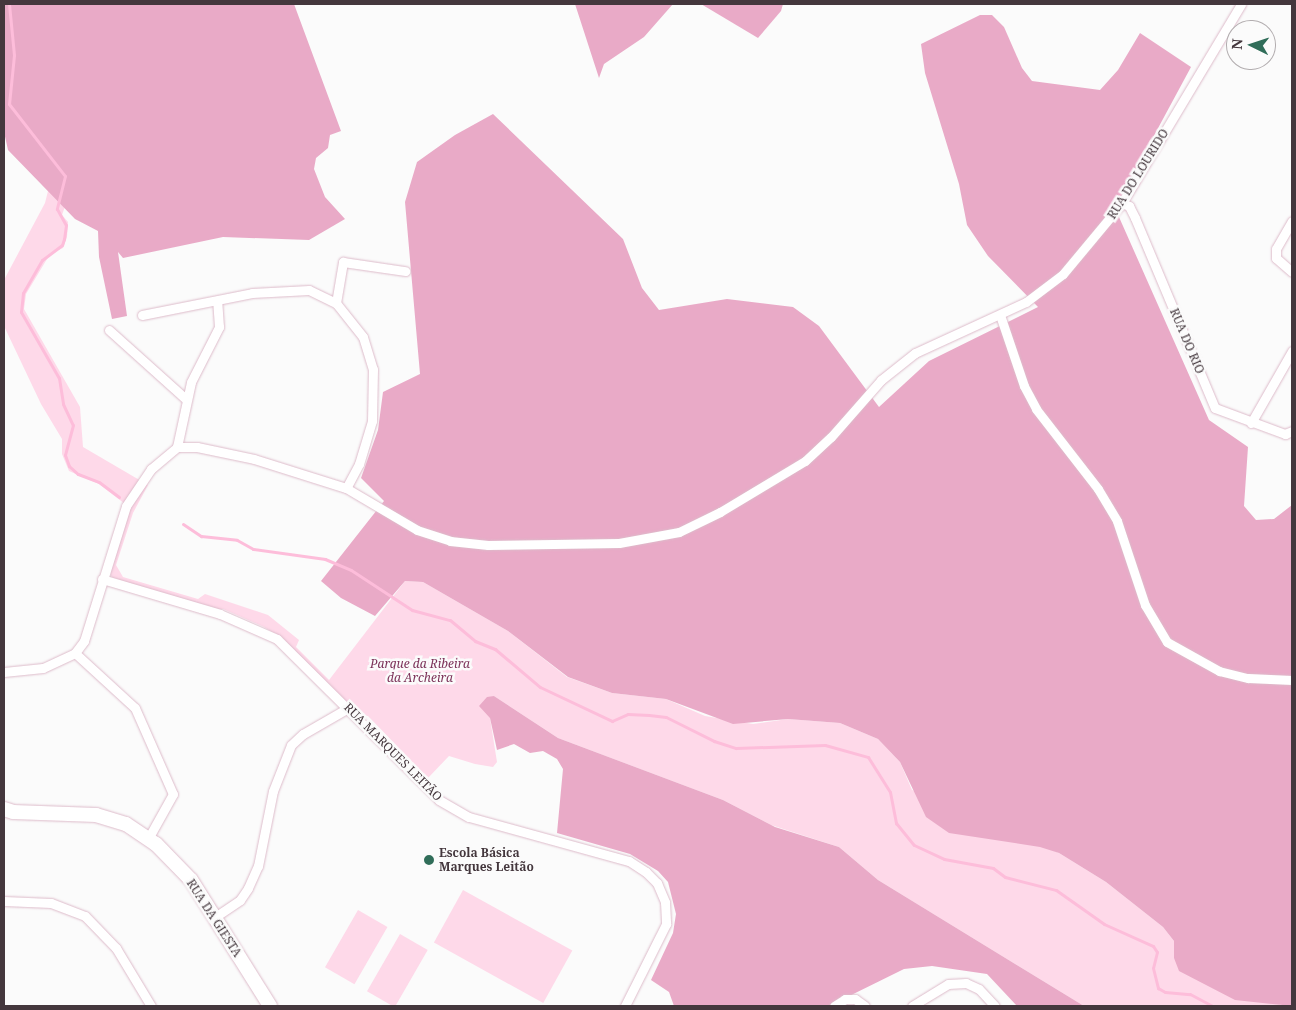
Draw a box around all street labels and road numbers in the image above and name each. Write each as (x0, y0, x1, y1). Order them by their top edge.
street label: RUA DO LOURIDO (1105, 126, 1171, 222)
street label: RUA DO RIO (1167, 306, 1207, 376)
street label: RUA MARQUES LEITÃO (341, 700, 445, 804)
street label: RUA DA GIESTA (184, 877, 244, 959)

